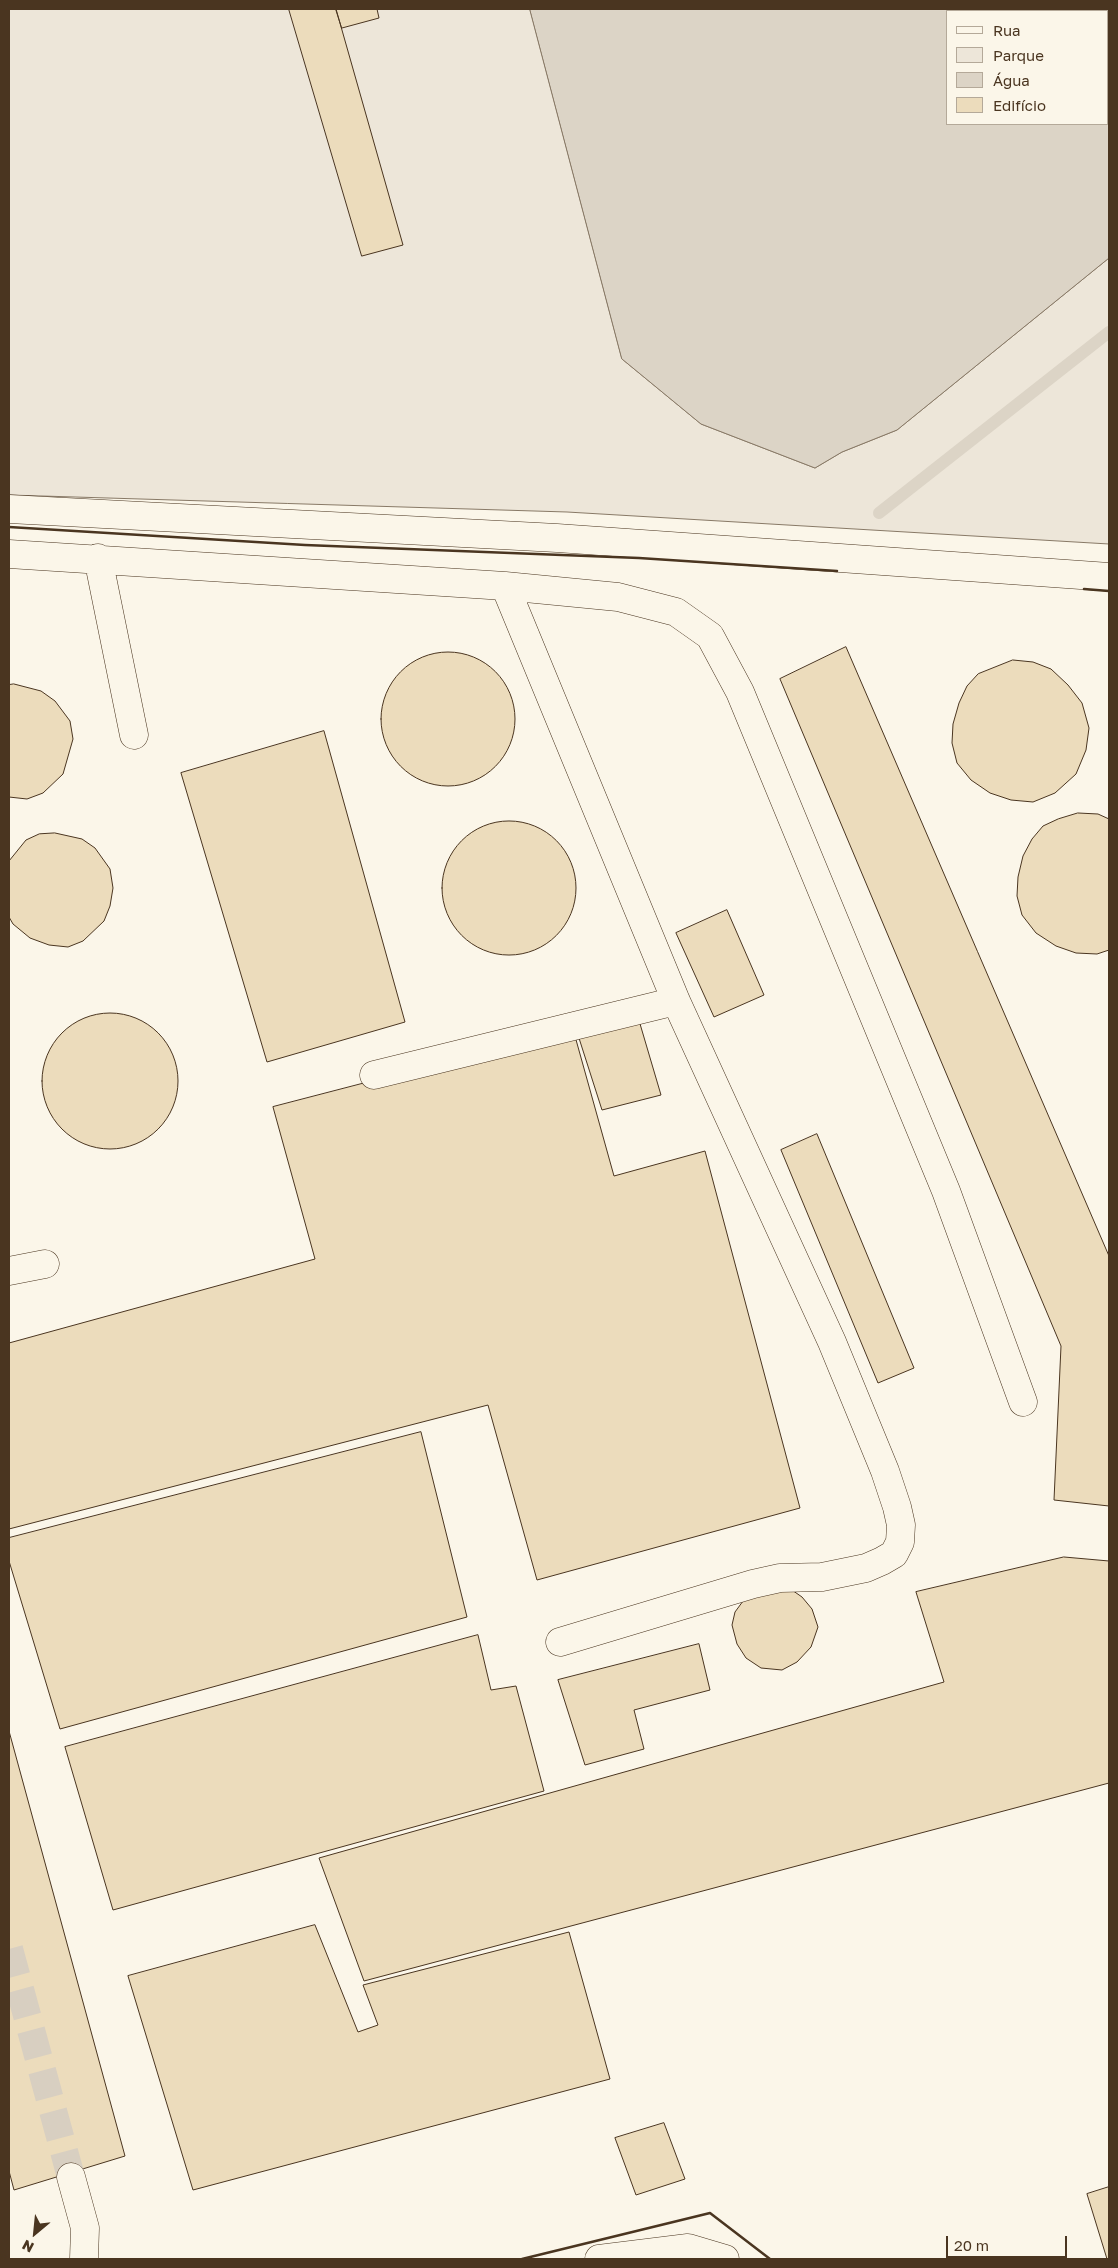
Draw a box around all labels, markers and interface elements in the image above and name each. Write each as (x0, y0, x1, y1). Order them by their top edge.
legend (946, 10, 1108, 125)
text: Rua (993, 21, 1020, 39)
text: Parque (993, 46, 1044, 64)
text: Água (993, 71, 1030, 89)
text: Edifício (993, 96, 1046, 114)
north arrow (10, 2208, 60, 2258)
scale bar (948, 2226, 1069, 2258)
text: 20 m (954, 2236, 989, 2254)
text: N (19, 2237, 36, 2257)

